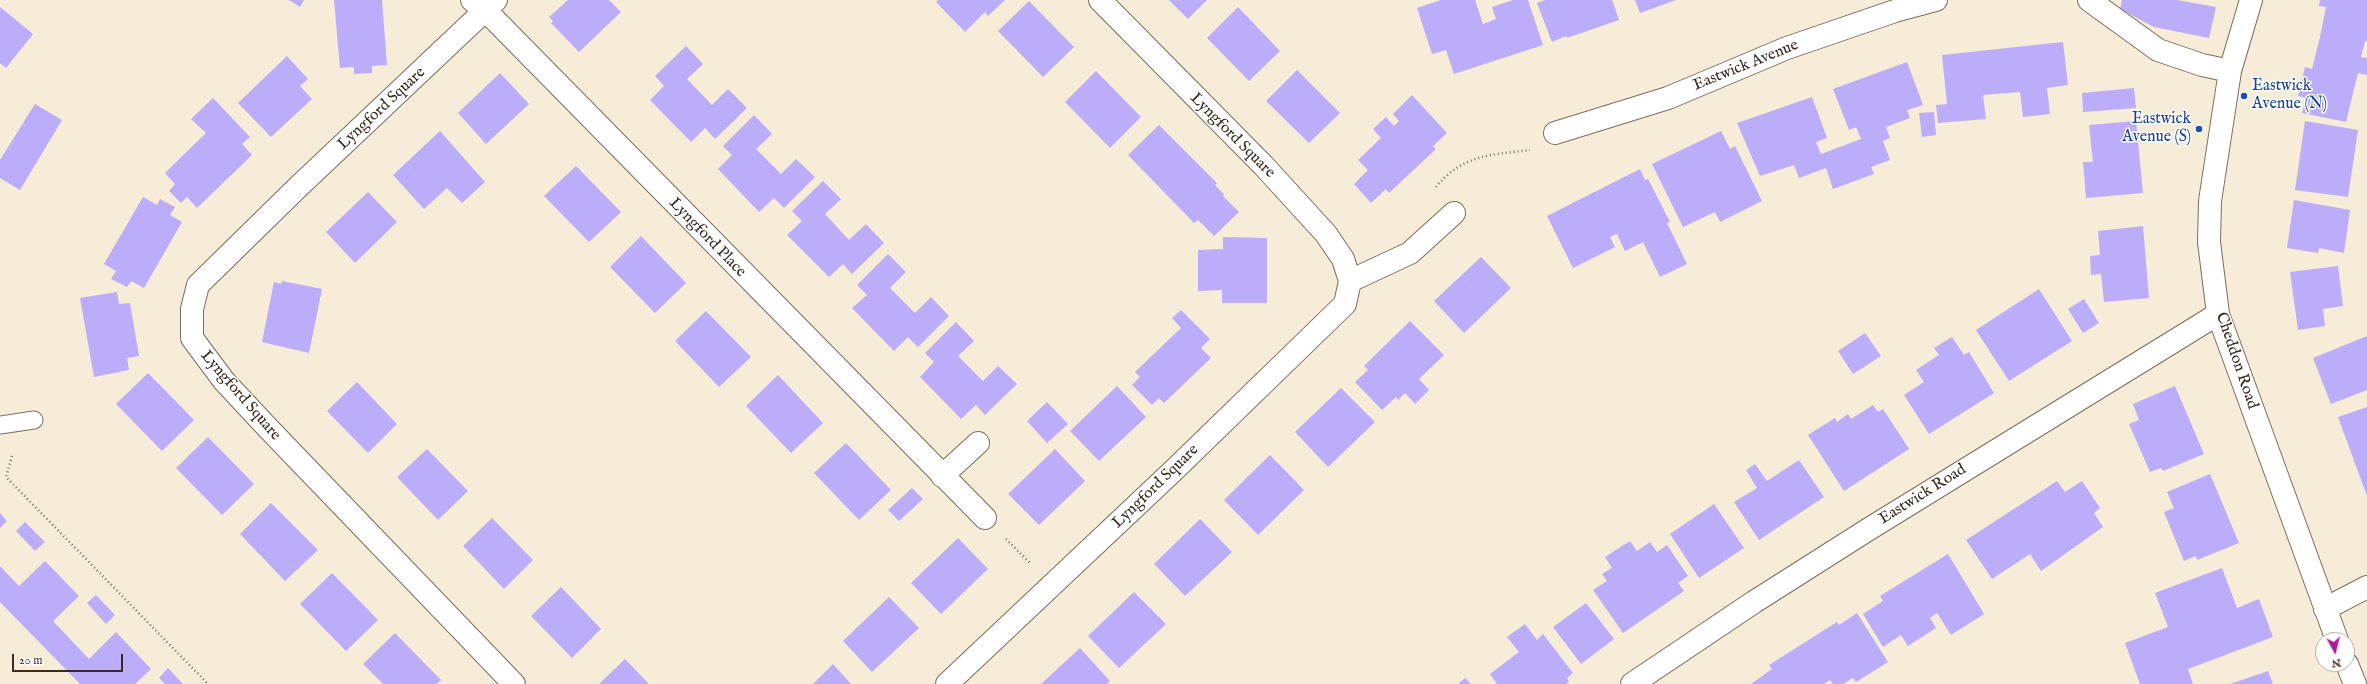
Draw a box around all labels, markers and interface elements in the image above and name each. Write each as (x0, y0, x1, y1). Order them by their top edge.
street label: Eastwick Avenue (1691, 36, 1801, 96)
street label: Lyngford Square (334, 63, 430, 155)
place label: Eastwick Avenue (N) (2252, 77, 2327, 115)
street label: Lyngford Square (1185, 89, 1279, 183)
marker: Eastwick Avenue (N) (2239, 91, 2249, 101)
place label: Eastwick Avenue (S) (2122, 110, 2191, 148)
marker: Eastwick Avenue (S) (2194, 124, 2204, 134)
street label: Lyngford Place (664, 194, 750, 282)
street label: Cheddon Road (2210, 310, 2262, 412)
street label: Lyngford Square (196, 347, 284, 445)
street label: Lyngford Square (1109, 441, 1203, 533)
street label: Eastwick Road (1876, 461, 1970, 529)
north arrow (2315, 632, 2355, 672)
scale bar (14, 646, 125, 672)
text: 20 m (19, 653, 42, 668)
text: N (2331, 655, 2342, 670)

